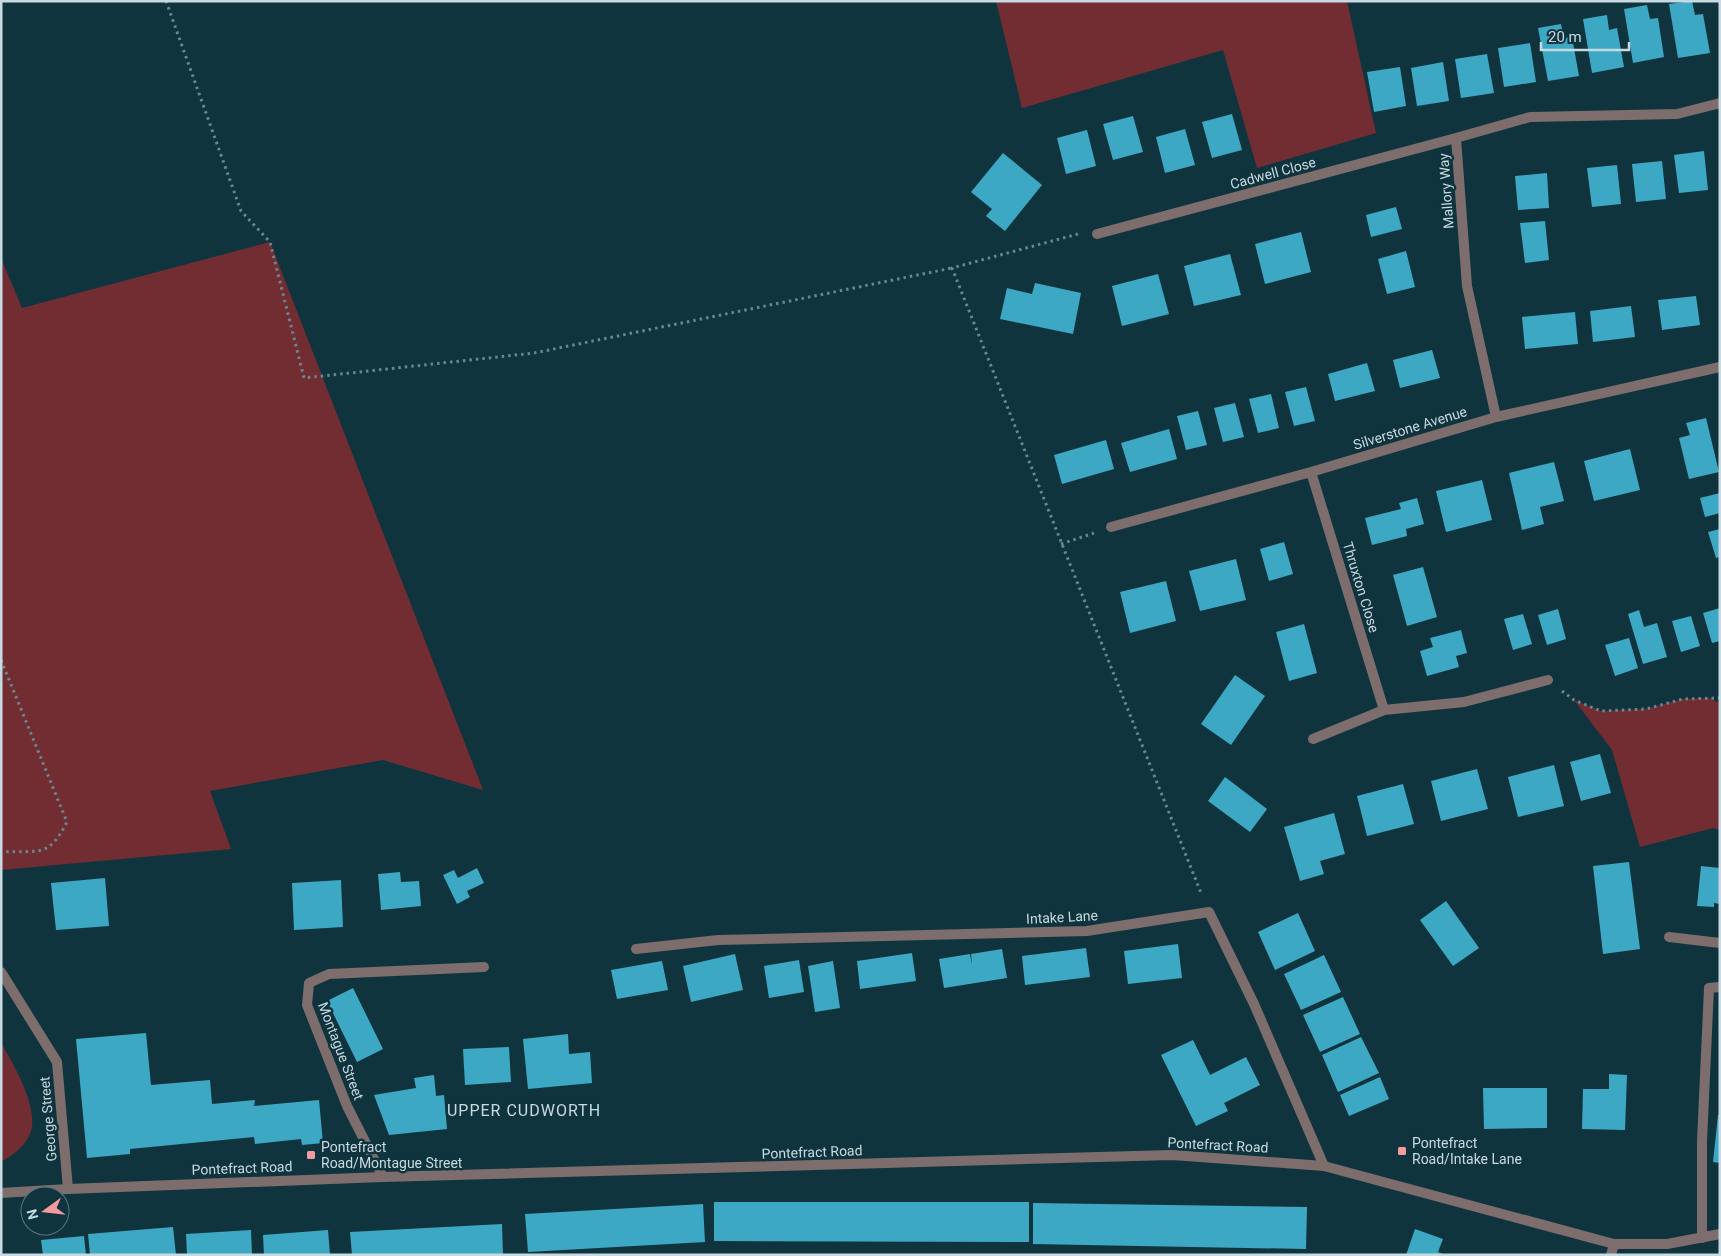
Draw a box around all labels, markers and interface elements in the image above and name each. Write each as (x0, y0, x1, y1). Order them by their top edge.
scale bar (1541, 20, 1628, 52)
text: 20 m (1548, 28, 1582, 46)
street label: Mallory Way (1435, 152, 1457, 229)
street label: Cadwell Close (1228, 154, 1318, 192)
street label: Silverstone Avenue (1351, 403, 1469, 453)
street label: Thruxton Close (1340, 540, 1382, 634)
street label: Intake Lane (1026, 907, 1098, 927)
street label: Montague Street (315, 1000, 367, 1103)
street label: George Street (36, 1075, 60, 1162)
district label: UPPER CUDWORTH (447, 1101, 601, 1120)
street label: Pontefract Road (1167, 1134, 1269, 1156)
place label: Pontefract Road/Intake Lane (1412, 1135, 1522, 1167)
place label: Pontefract Road/Montague Street (321, 1139, 463, 1171)
street label: Pontefract Road (761, 1142, 863, 1162)
marker: Pontefract Road/Intake Lane (1396, 1145, 1408, 1157)
marker: Pontefract Road/Montague Street (305, 1149, 317, 1161)
street label: Pontefract Road (191, 1158, 293, 1178)
north arrow (20, 1186, 70, 1236)
text: N (23, 1208, 41, 1221)

